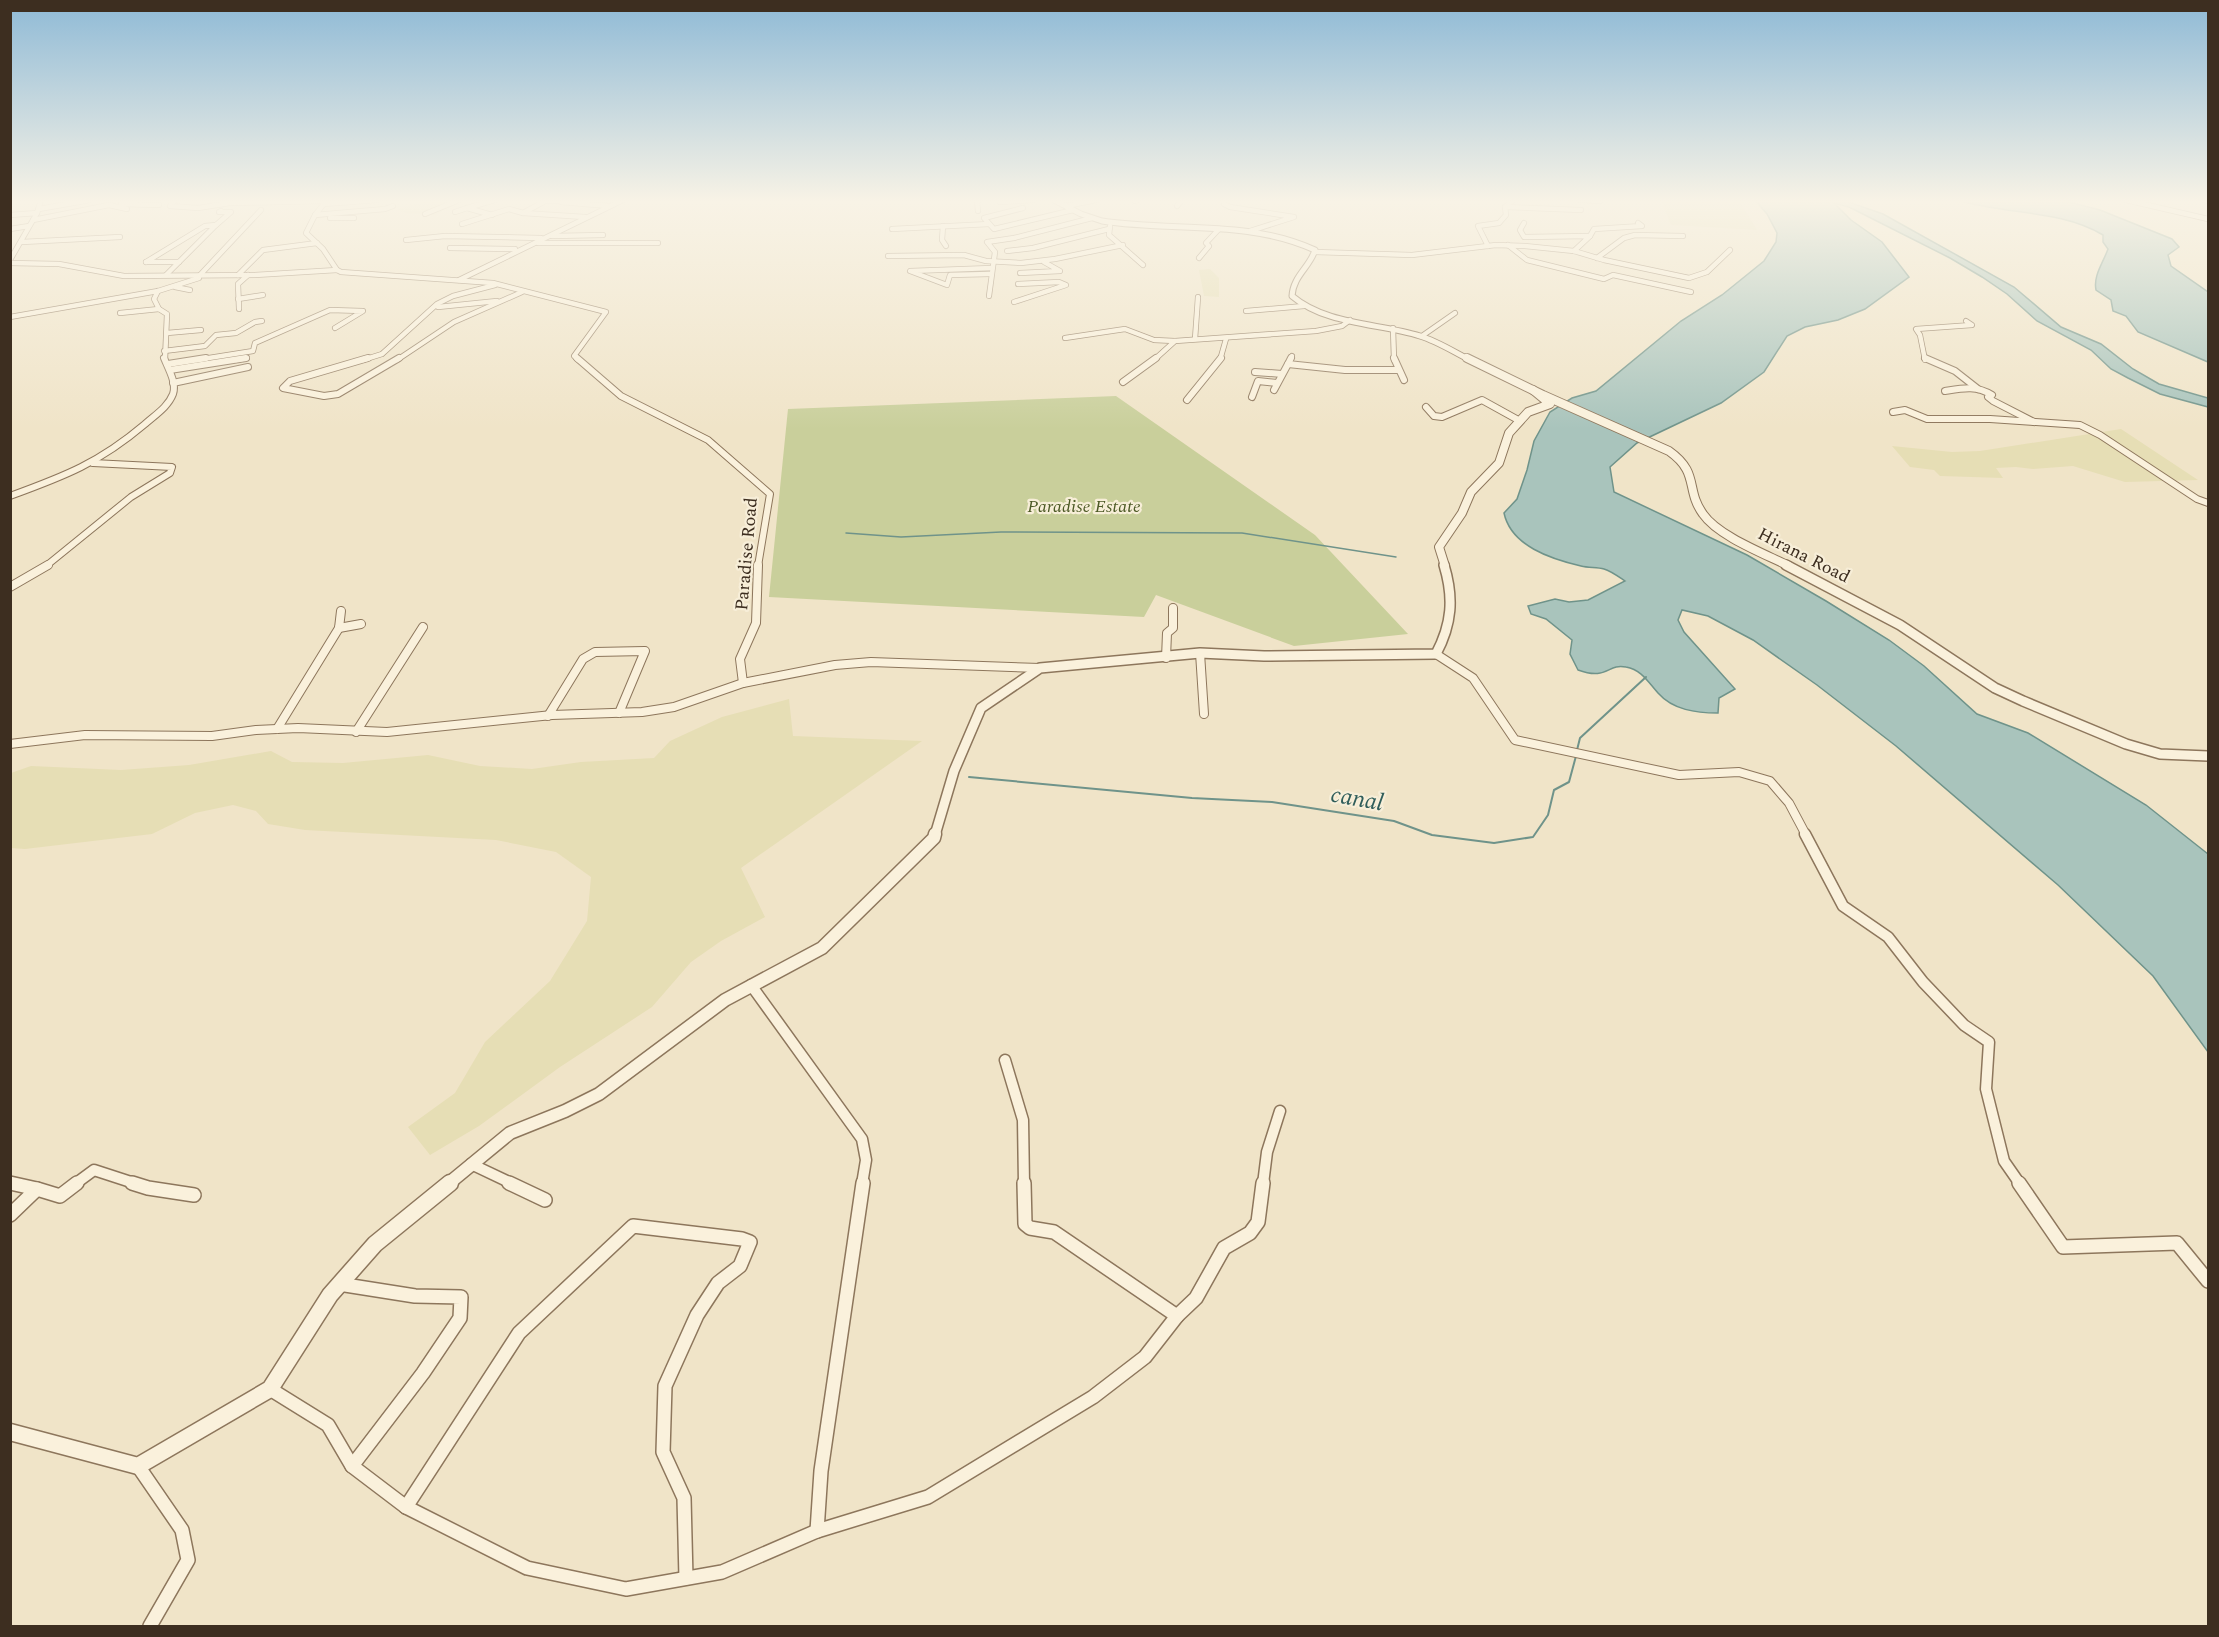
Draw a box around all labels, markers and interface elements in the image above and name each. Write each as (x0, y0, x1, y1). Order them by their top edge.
park label: Paradise Estate (1027, 493, 1141, 520)
street label: Paradise Road (728, 496, 765, 612)
street label: Hirana Road (1753, 521, 1855, 590)
water label: canal (1327, 777, 1386, 821)

